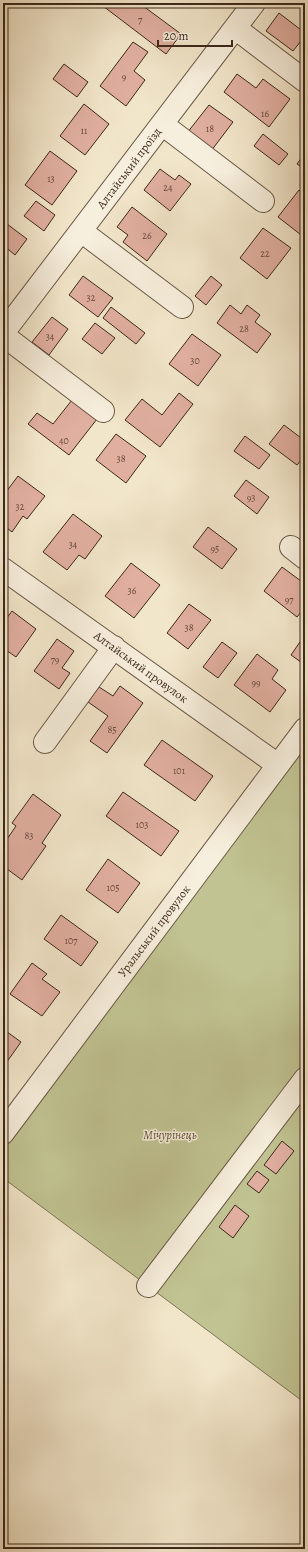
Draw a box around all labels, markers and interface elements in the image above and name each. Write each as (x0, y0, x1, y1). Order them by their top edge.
house number: 7 (138, 13, 143, 26)
scale bar (158, 22, 232, 48)
text: 20 m (164, 28, 188, 44)
house number: 9 (122, 70, 127, 83)
house number: 16 (261, 107, 269, 120)
house number: 18 (206, 122, 214, 135)
house number: 11 (81, 124, 88, 137)
street label: Алтайський проїзд (93, 124, 165, 213)
house number: 13 (47, 172, 55, 185)
house number: 24 (163, 181, 173, 194)
house number: 26 (142, 229, 152, 242)
house number: 22 (260, 247, 270, 260)
house number: 32 (87, 291, 96, 304)
house number: 28 (239, 322, 249, 335)
house number: 34 (46, 330, 55, 343)
house number: 30 (190, 354, 200, 367)
house number: 40 (59, 434, 69, 447)
house number: 38 (116, 452, 126, 465)
house number: 93 (247, 491, 255, 504)
house number: 32 (16, 500, 25, 513)
house number: 34 (69, 538, 78, 551)
house number: 95 (211, 542, 219, 555)
house number: 36 (128, 584, 137, 597)
house number: 97 (285, 593, 294, 606)
house number: 38 (184, 621, 194, 634)
street label: Алтайський провулок (90, 627, 191, 707)
house number: 79 (51, 653, 60, 666)
house number: 99 (251, 676, 261, 689)
house number: 85 (107, 723, 117, 736)
house number: 101 (173, 764, 186, 777)
house number: 103 (136, 818, 148, 831)
house number: 83 (24, 829, 34, 842)
house number: 105 (106, 881, 120, 894)
street label: Уральський провулок (114, 882, 194, 980)
house number: 107 (65, 934, 78, 947)
park label: Мічурінець (143, 1127, 197, 1143)

